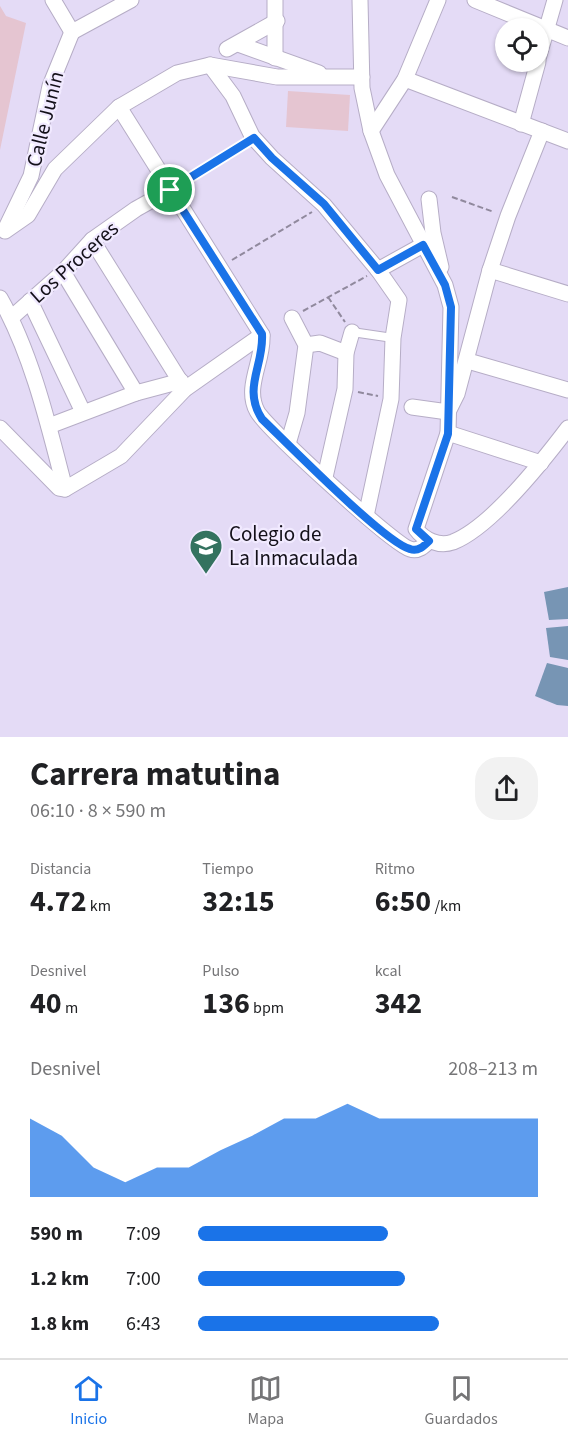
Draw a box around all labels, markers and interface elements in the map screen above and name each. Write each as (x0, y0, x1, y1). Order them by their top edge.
map controls (495, 18, 549, 72)
button: locate (495, 18, 549, 72)
street label: Calle Junín (19, 68, 71, 170)
pin (144, 164, 195, 215)
icon: arrive (153, 173, 186, 206)
street label: Los Proceres (23, 214, 125, 310)
place label: Colegio de La Inmaculada (229, 519, 358, 573)
school or university icon: Colegio de La Inmaculada (188, 528, 224, 575)
text: Carrera matutina (30, 751, 280, 798)
button: share (475, 757, 538, 820)
text: 06:10 · 8 × 590 m (30, 797, 166, 825)
text: Distancia (30, 858, 91, 880)
text: Tiempo (202, 858, 254, 880)
text: Ritmo (375, 858, 415, 880)
text: 4.72 (30, 880, 87, 923)
text: 32:15 (202, 880, 275, 923)
text: 6:50 (375, 880, 431, 923)
text: km (87, 895, 111, 917)
text: /km (431, 895, 461, 917)
text: Desnivel (30, 960, 87, 982)
text: Pulso (202, 960, 240, 982)
text: kcal (375, 960, 402, 982)
text: 40 (30, 982, 62, 1025)
text: 136 (202, 982, 250, 1025)
text: 342 (375, 982, 422, 1025)
text: m (62, 997, 78, 1019)
text: bpm (250, 997, 284, 1019)
text: Desnivel (30, 1055, 101, 1083)
text: 208–213 m (448, 1055, 538, 1083)
text: 590 m (30, 1220, 83, 1248)
text: 7:09 (126, 1220, 161, 1248)
text: 1.2 km (30, 1265, 89, 1293)
text: 7:00 (126, 1265, 161, 1293)
text: 1.8 km (30, 1310, 89, 1338)
text: 6:43 (126, 1310, 161, 1338)
tab: Inicio (70, 1372, 107, 1430)
tab: Mapa (248, 1372, 284, 1430)
tab: Guardados (425, 1372, 498, 1430)

